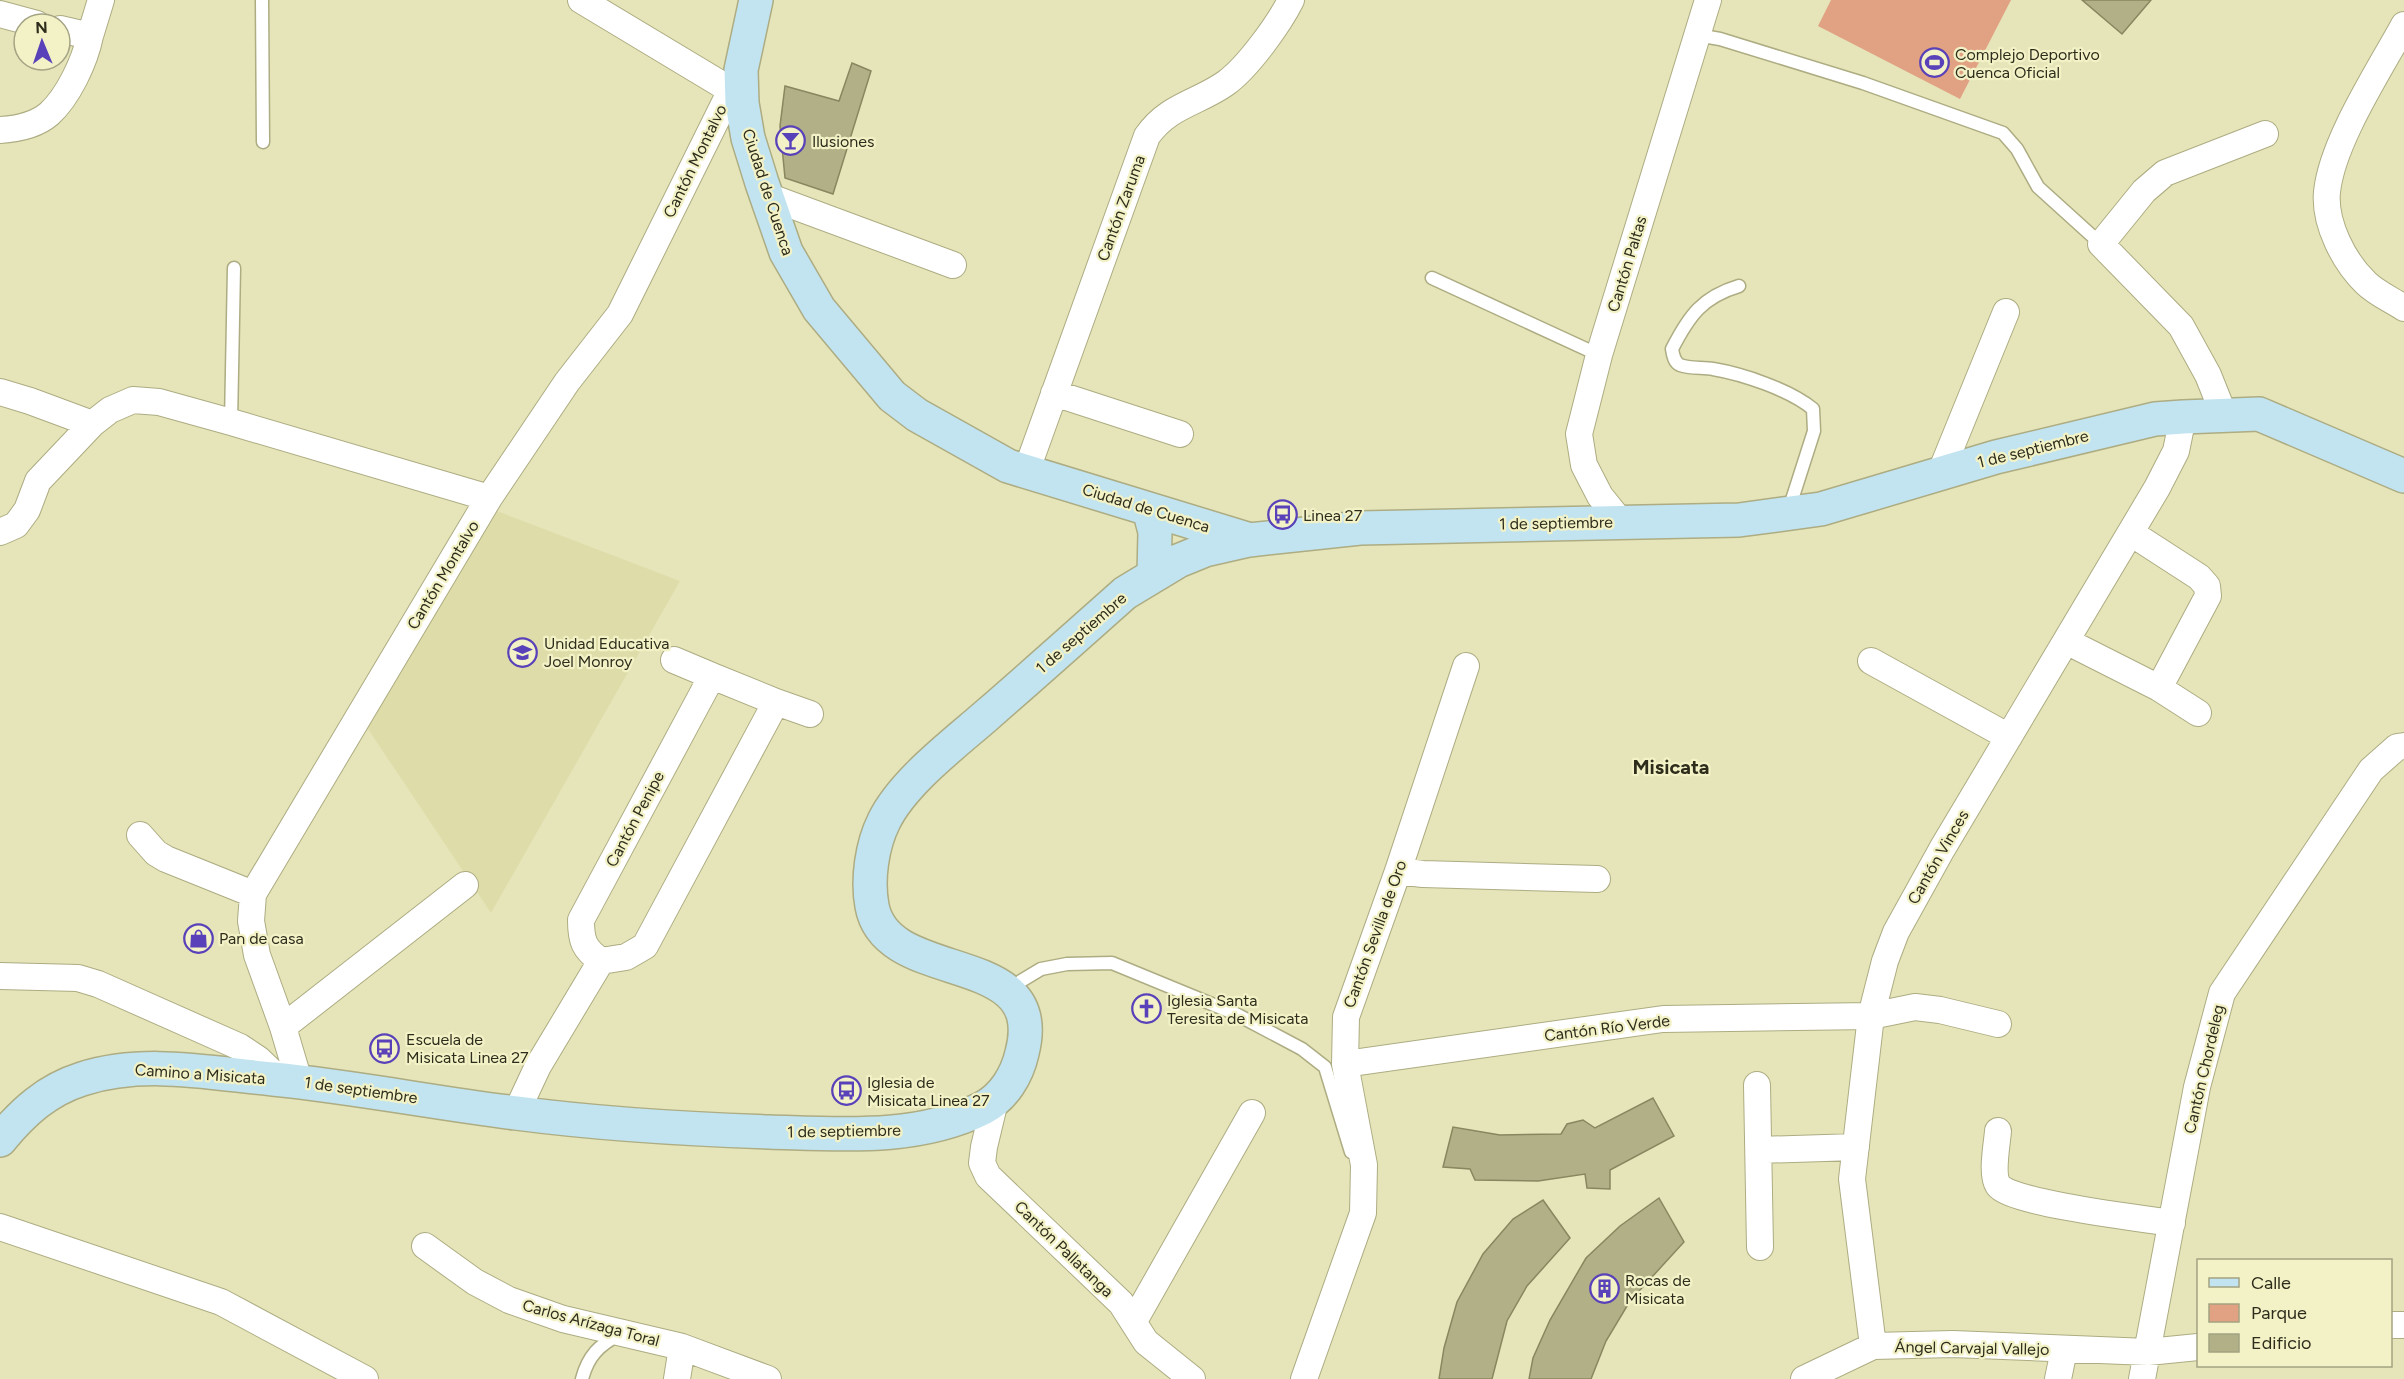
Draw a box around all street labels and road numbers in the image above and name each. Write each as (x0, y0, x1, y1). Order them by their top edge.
street label: Cantón Montalvo (659, 101, 731, 221)
street label: Ciudad de Cuenca (739, 126, 797, 258)
street label: Cantón Zaruma (1093, 152, 1149, 264)
street label: Cantón Paltas (1603, 214, 1651, 314)
street label: 1 de septiembre (1975, 426, 2091, 472)
street label: Ciudad de Cuenca (1080, 480, 1212, 536)
street label: 1 de septiembre (1499, 513, 1613, 533)
street label: Cantón Montalvo (403, 517, 483, 633)
street label: 1 de septiembre (1032, 588, 1130, 678)
street label: Cantón Penipe (602, 768, 668, 870)
street label: Cantón Vinces (1903, 807, 1973, 907)
street label: Cantón Sevilla de Oro (1339, 858, 1411, 1010)
street label: Cantón Chordeleg (2180, 1003, 2228, 1135)
street label: Cantón Río Verde (1543, 1011, 1671, 1045)
street label: Camino a Misicata (134, 1060, 266, 1088)
street label: 1 de septiembre (303, 1073, 419, 1107)
street label: 1 de septiembre (787, 1121, 901, 1141)
street label: Cantón Pallatanga (1011, 1197, 1117, 1301)
street label: Carlos Arízaga Toral (520, 1296, 662, 1350)
street label: Ángel Carvajal Vallejo (1895, 1337, 2049, 1359)

